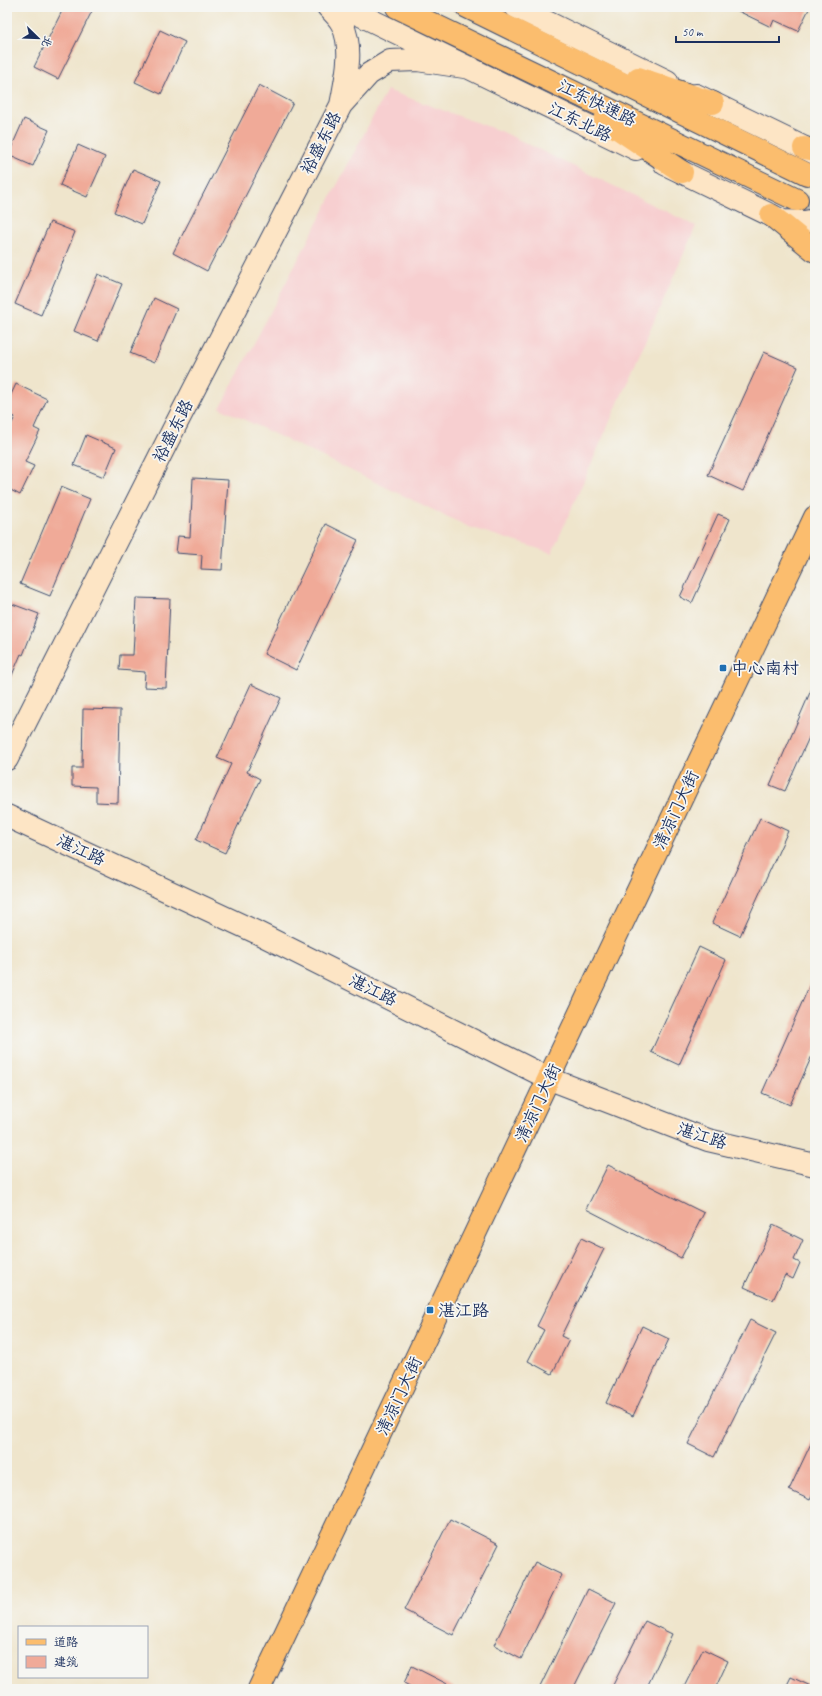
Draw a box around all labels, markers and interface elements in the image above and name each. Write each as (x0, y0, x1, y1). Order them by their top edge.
north arrow (18, 18, 58, 58)
scale bar (676, 18, 779, 44)
text: 50 m (682, 24, 704, 40)
text: 北 (39, 34, 56, 50)
street label: 江东快速路 (554, 75, 640, 131)
street label: 江东北路 (545, 98, 615, 146)
street label: 裕盛东路 (296, 108, 346, 178)
street label: 裕盛东路 (148, 396, 198, 466)
place label: 中心南村 (731, 658, 799, 679)
marker: 中心南村 (718, 663, 728, 673)
street label: 清凉门大街 (649, 767, 703, 853)
street label: 湛江路 (53, 830, 109, 870)
street label: 湛江路 (345, 969, 401, 1011)
street label: 清凉门大街 (511, 1060, 565, 1146)
street label: 湛江路 (675, 1118, 729, 1154)
place label: 湛江路 (438, 1300, 489, 1321)
marker: 湛江路 (425, 1305, 435, 1315)
street label: 清凉门大街 (372, 1353, 426, 1439)
legend (18, 1626, 148, 1678)
text: 道路 (54, 1634, 78, 1650)
text: 建筑 (54, 1654, 78, 1670)

